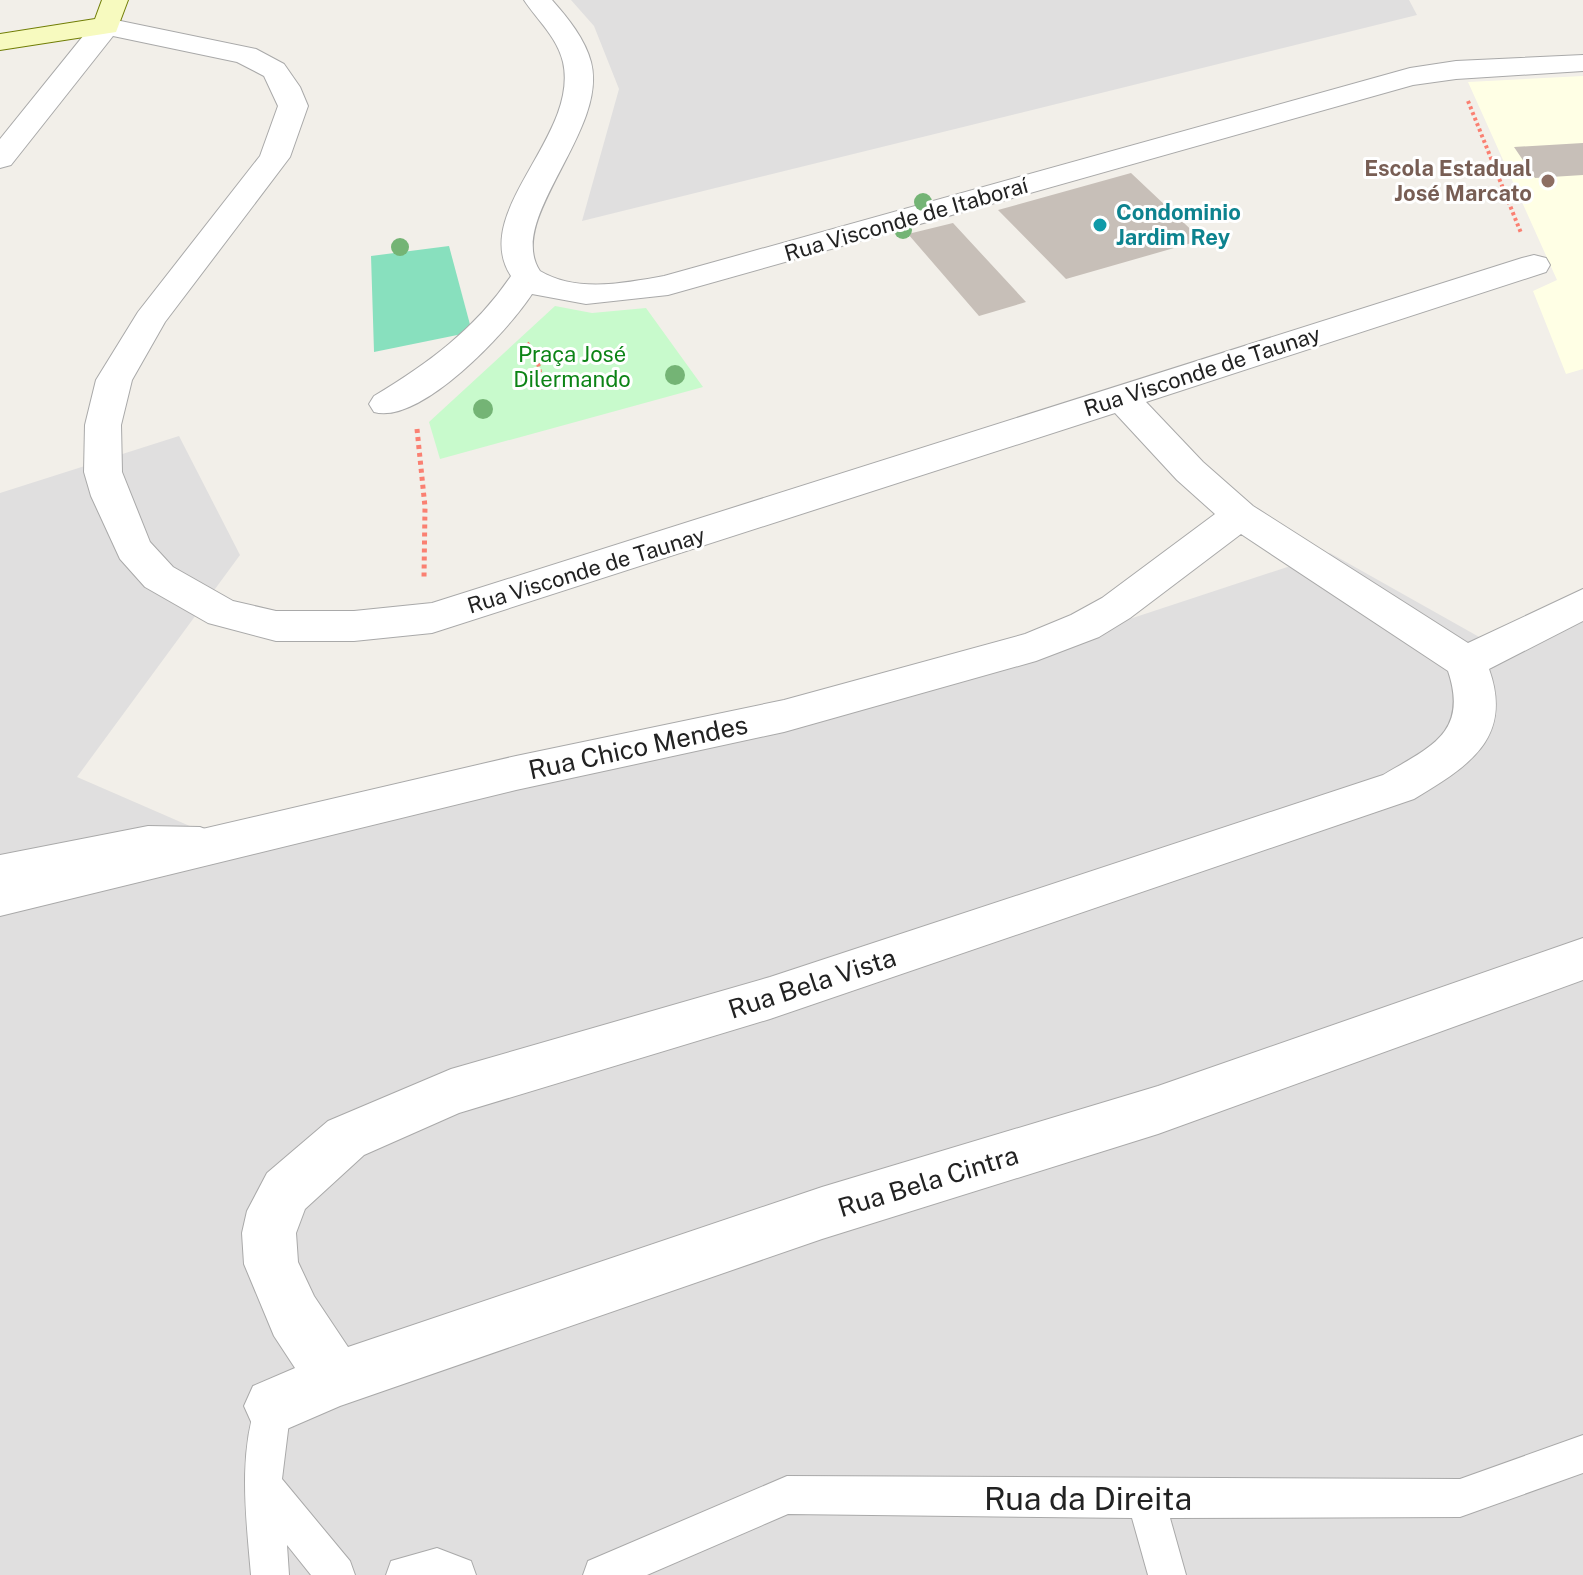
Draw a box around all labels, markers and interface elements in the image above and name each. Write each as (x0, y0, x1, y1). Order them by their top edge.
place label: Escola Estadual José Marcato (1364, 155, 1532, 206)
street label: Rua Visconde de Itaboraí (781, 172, 1031, 266)
marker: Escola Estadual José Marcato (1539, 172, 1557, 190)
place label: Condominio Jardim Rey (1116, 199, 1241, 250)
marker: Condominio Jardim Rey (1091, 216, 1109, 234)
street label: Rua Visconde de Taunay (1080, 320, 1324, 422)
park label: Praça José Dilermando (513, 341, 631, 392)
street label: Rua Visconde de Taunay (464, 521, 708, 619)
street label: Rua Chico Mendes (526, 709, 750, 785)
street label: Rua Bela Vista (724, 941, 900, 1025)
street label: Rua Bela Cintra (834, 1139, 1022, 1223)
street label: Rua da Direita (984, 1480, 1192, 1517)

